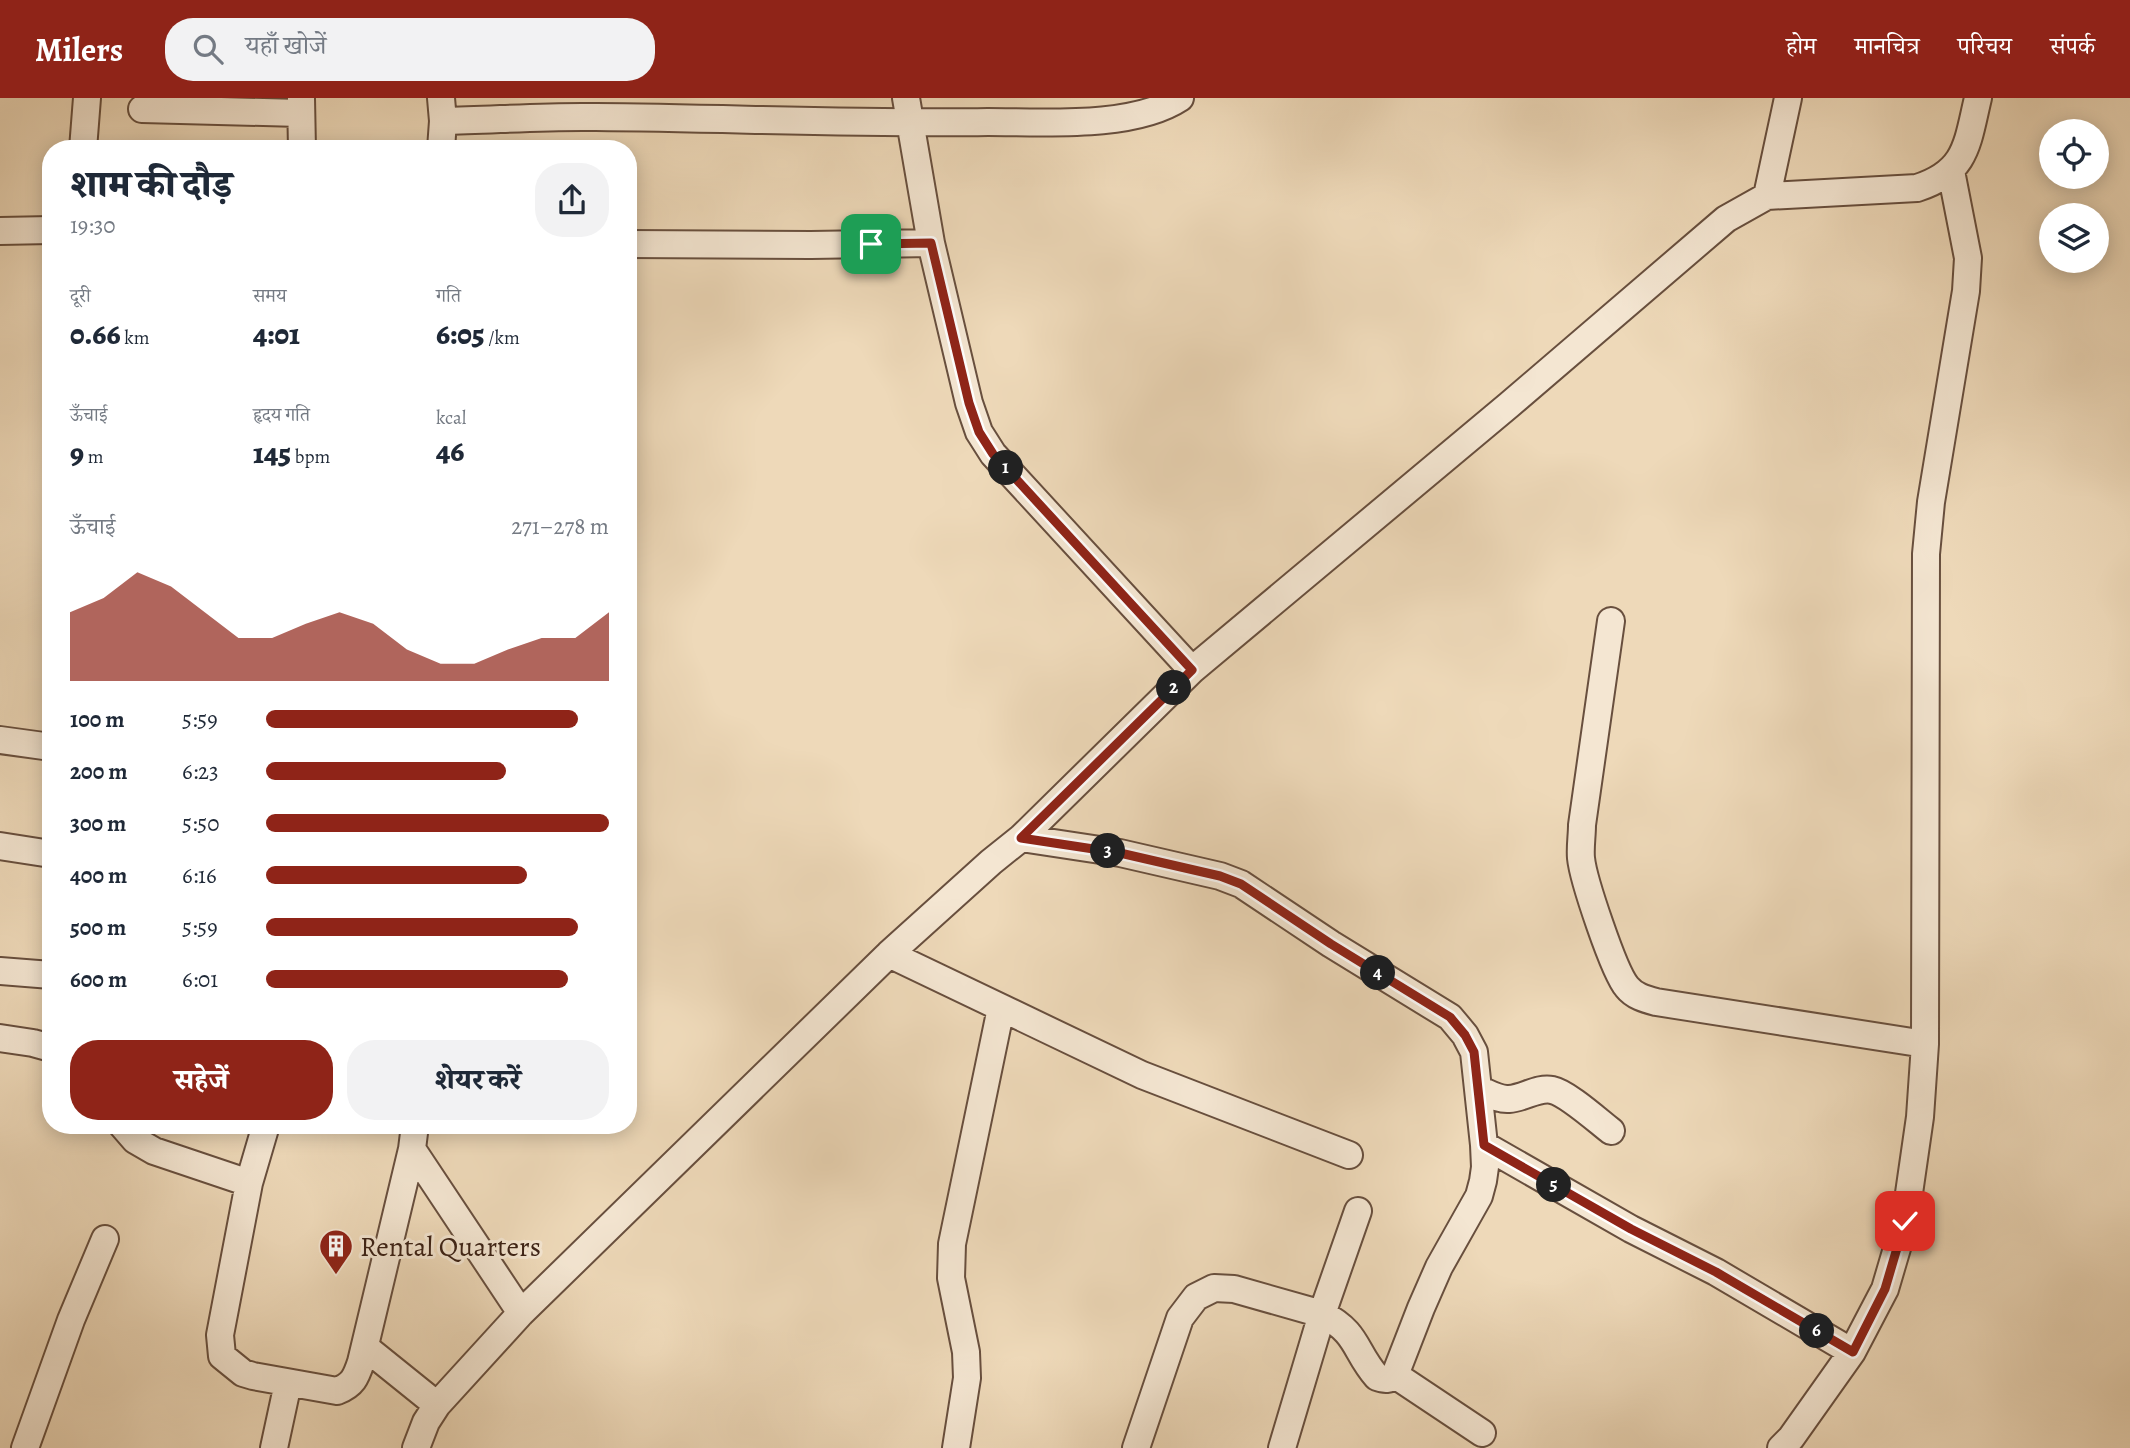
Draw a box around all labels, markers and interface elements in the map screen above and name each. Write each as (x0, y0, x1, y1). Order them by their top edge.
search box (165, 18, 655, 81)
text: Milers (35, 27, 123, 72)
text: यहाँ खोजें (245, 28, 326, 63)
icon: search (189, 30, 227, 68)
text: होम (1786, 30, 1816, 62)
text: मानचित्र (1854, 30, 1920, 62)
text: परिचय (1958, 30, 2012, 62)
text: संपर्क (2050, 30, 2095, 62)
map controls (2039, 119, 2109, 273)
button: locate (2039, 119, 2109, 189)
text: शाम की दौड़ (70, 158, 232, 210)
button: share (535, 163, 609, 237)
button: layers (2039, 203, 2109, 273)
text: 19:30 (70, 210, 116, 241)
pin (841, 214, 901, 274)
icon: arrive (852, 225, 890, 263)
text: दूरी (70, 283, 91, 309)
text: समय (253, 283, 286, 309)
text: गति (436, 283, 461, 309)
text: 0.66 (70, 314, 121, 354)
text: 4:01 (253, 314, 300, 354)
text: 6:05 (436, 314, 485, 354)
text: km (121, 325, 150, 351)
text: /km (485, 325, 520, 351)
text: ऊँचाई (70, 402, 107, 428)
text: हृदय गति (253, 402, 310, 428)
text: kcal (436, 405, 466, 431)
text: 46 (436, 431, 464, 471)
text: 9 (70, 433, 84, 473)
text: 145 (253, 433, 291, 473)
text: m (84, 444, 104, 470)
text: bpm (291, 444, 330, 470)
pin: 1 (988, 450, 1024, 486)
text: 1 (1002, 454, 1009, 480)
text: ऊँचाई (70, 511, 115, 542)
text: 271–278 m (511, 511, 609, 542)
pin: 2 (1156, 670, 1192, 706)
text: 2 (1169, 674, 1178, 700)
text: 100 m (70, 704, 125, 735)
text: 5:59 (182, 704, 218, 735)
text: 200 m (70, 756, 128, 787)
text: 6:23 (182, 756, 219, 787)
text: 300 m (70, 808, 126, 839)
text: 5:50 (182, 808, 220, 839)
pin: 3 (1090, 834, 1126, 868)
text: 3 (1103, 837, 1112, 863)
text: 400 m (70, 860, 127, 891)
text: 6:16 (182, 860, 217, 891)
text: 500 m (70, 912, 126, 943)
text: 5:59 (182, 912, 218, 943)
pin: 4 (1360, 956, 1396, 990)
text: 4 (1373, 959, 1382, 985)
text: 600 m (70, 964, 127, 995)
text: 6:01 (182, 964, 218, 995)
button: सहेजें (70, 1040, 333, 1120)
button: शेयर करें (347, 1040, 609, 1120)
pin: 5 (1536, 1168, 1572, 1202)
text: 5 (1549, 1171, 1558, 1197)
pin (1875, 1191, 1935, 1251)
icon: check (1886, 1202, 1924, 1240)
building icon: Rental Quarters (317, 1227, 355, 1276)
place label: Rental Quarters (360, 1228, 541, 1266)
pin: 6 (1800, 1314, 1834, 1348)
text: 6 (1812, 1317, 1821, 1343)

